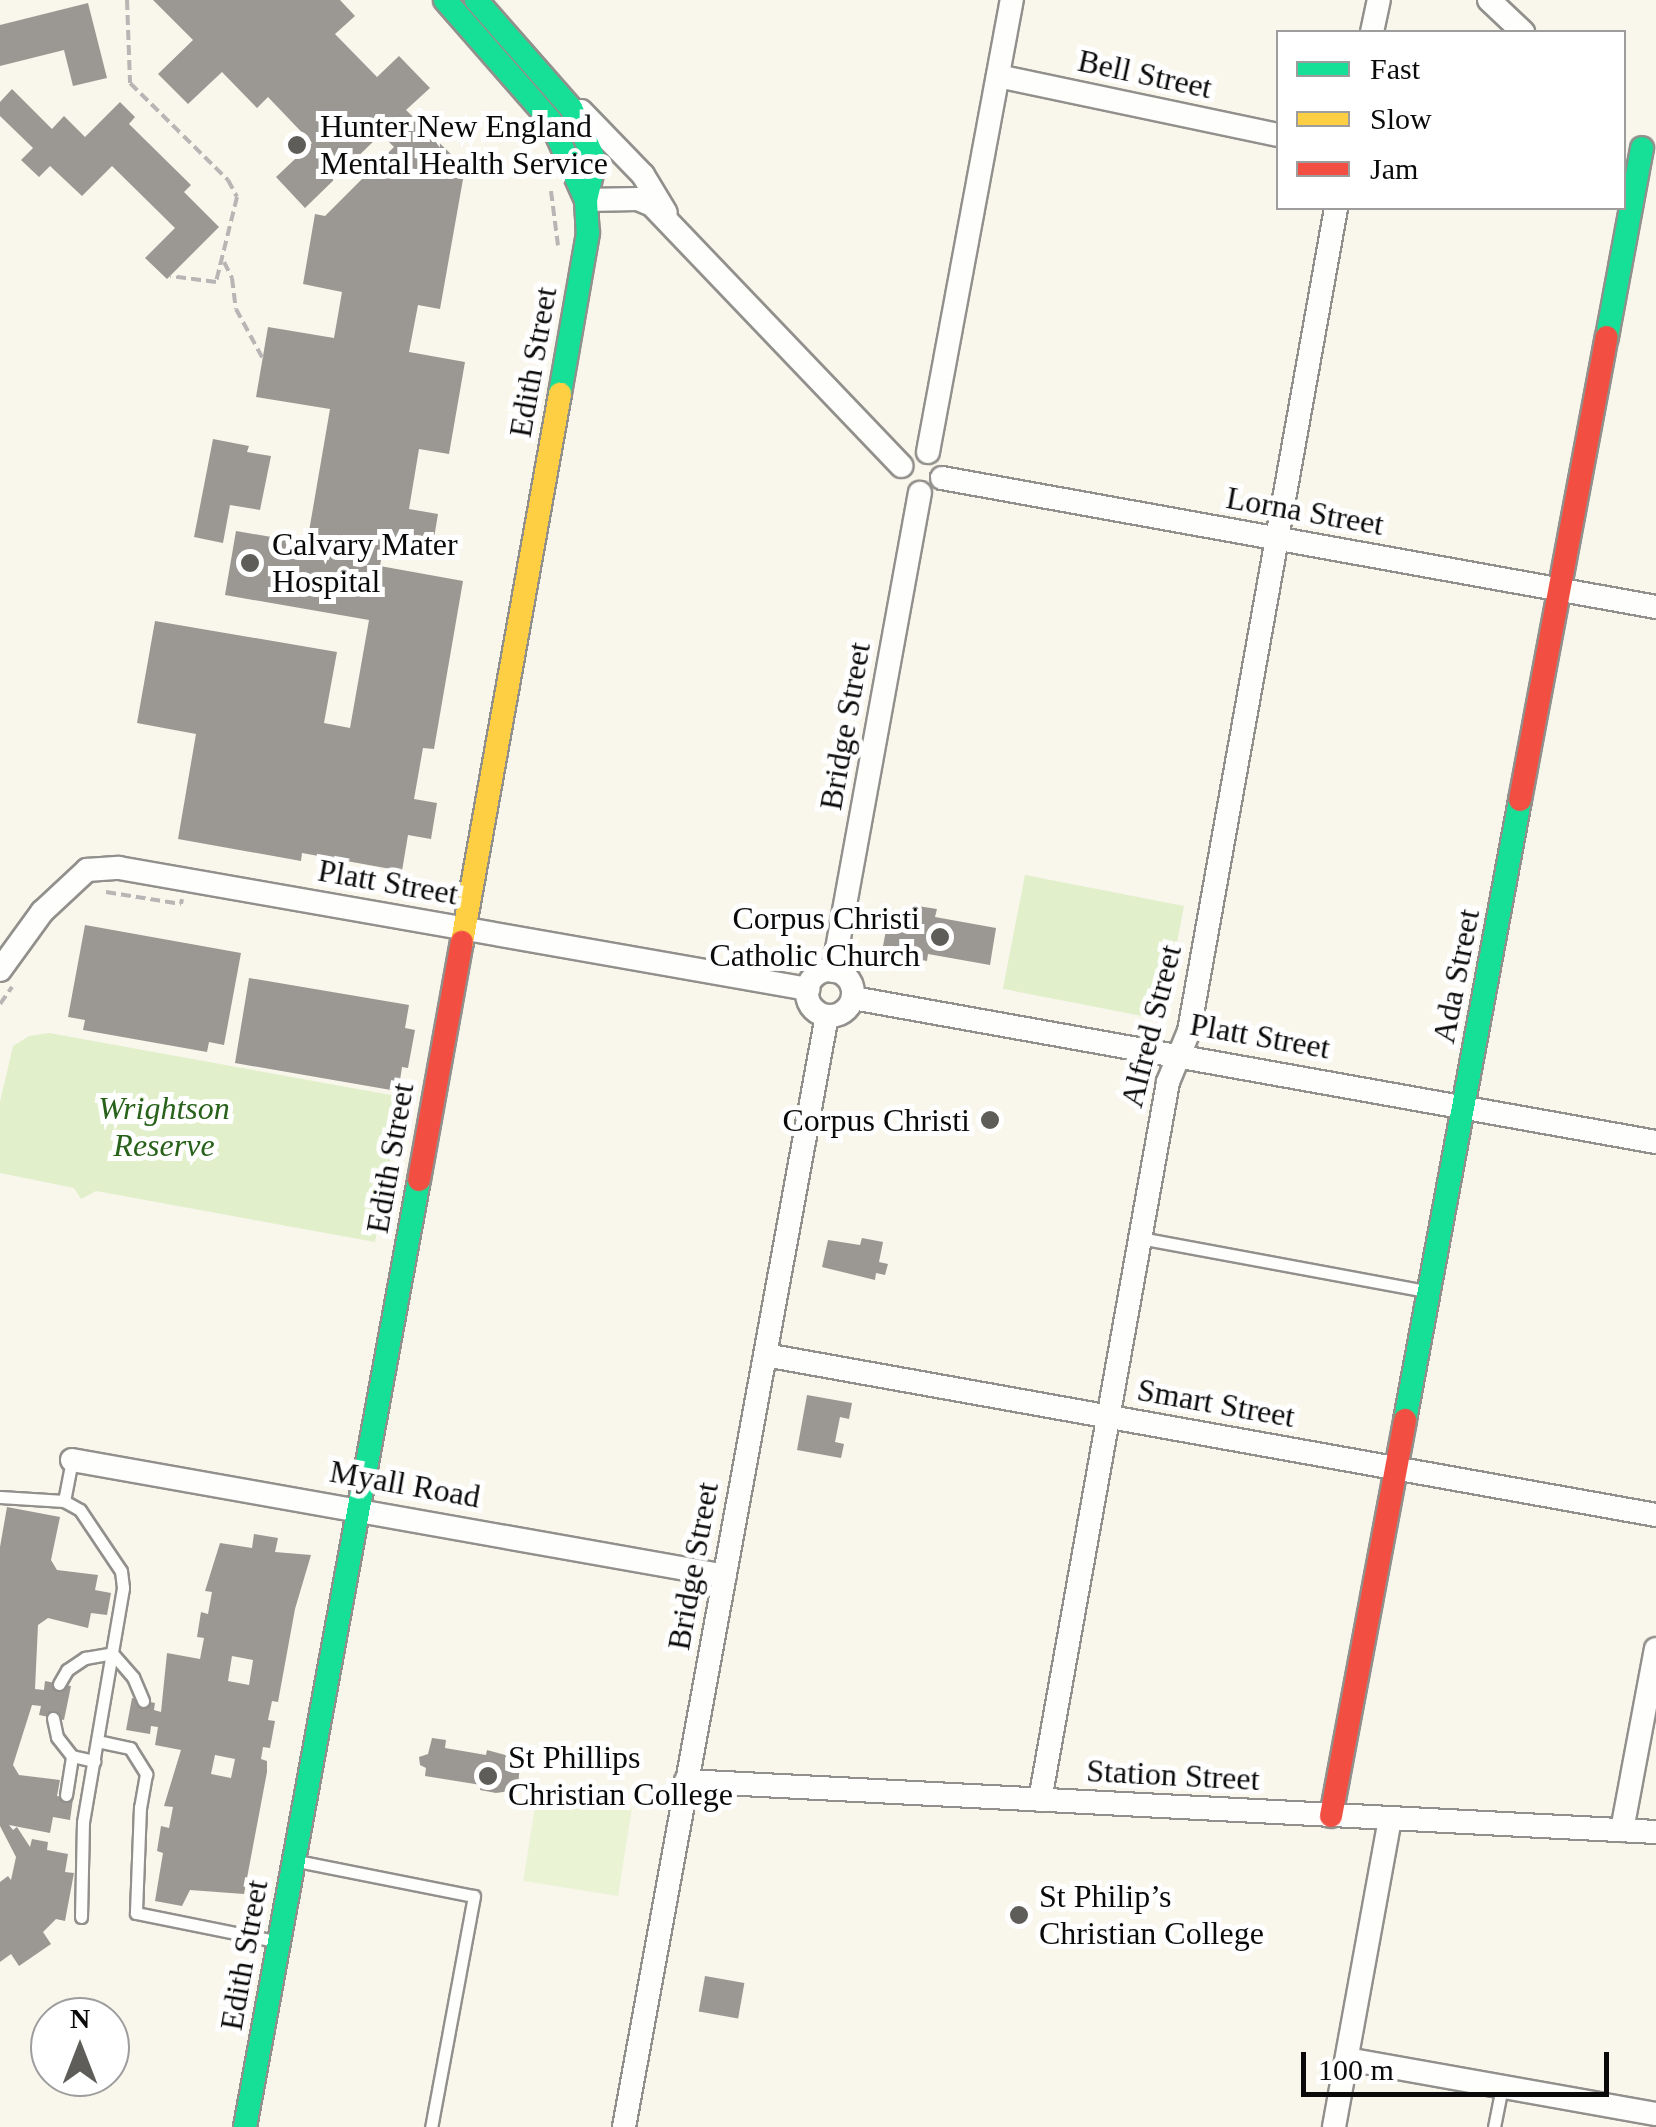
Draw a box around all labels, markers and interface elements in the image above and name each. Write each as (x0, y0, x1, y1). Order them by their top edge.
legend (1276, 30, 1626, 210)
street label: Bell Street (1075, 41, 1215, 107)
text: Fast (1370, 52, 1420, 85)
text: Slow (1370, 102, 1432, 135)
place label: Hunter New England Mental Health Service (320, 108, 608, 183)
marker: Hunter New England Mental Health Service (284, 132, 310, 158)
text: Jam (1370, 152, 1418, 185)
street label: Edith Street (501, 284, 565, 440)
street label: Lorna Street (1223, 478, 1387, 544)
place label: Calvary Mater Hospital (272, 526, 458, 601)
marker: Calvary Mater Hospital (237, 550, 263, 576)
street label: Bridge Street (811, 639, 879, 813)
street label: Platt Street (315, 851, 461, 913)
place label: Corpus Christi Catholic Church (709, 900, 920, 975)
street label: Ada Street (1424, 906, 1488, 1046)
marker: Corpus Christi Catholic Church (929, 926, 951, 948)
street label: Alfred Street (1112, 941, 1190, 1111)
street label: Platt Street (1187, 1005, 1333, 1067)
street label: Edith Street (358, 1080, 422, 1236)
park label: Wrightson Reserve (98, 1090, 230, 1165)
place label: Corpus Christi (782, 1101, 970, 1139)
marker: Corpus Christi (979, 1109, 1001, 1131)
street label: Smart Street (1134, 1370, 1298, 1436)
street label: Myall Road (327, 1452, 483, 1516)
street label: Bridge Street (659, 1479, 727, 1653)
place label: St Phillips Christian College (508, 1739, 733, 1814)
street label: Station Street (1085, 1751, 1261, 1799)
marker: St Phillips Christian College (477, 1765, 499, 1787)
street label: Edith Street (212, 1877, 276, 2033)
place label: St Philip’s Christian College (1039, 1878, 1264, 1953)
marker: St Philip’s Christian College (1008, 1904, 1030, 1926)
north arrow (30, 1997, 130, 2097)
text: N (70, 2003, 90, 2034)
scale bar (1306, 2032, 1614, 2094)
text: 100 m (1318, 2053, 1394, 2086)

